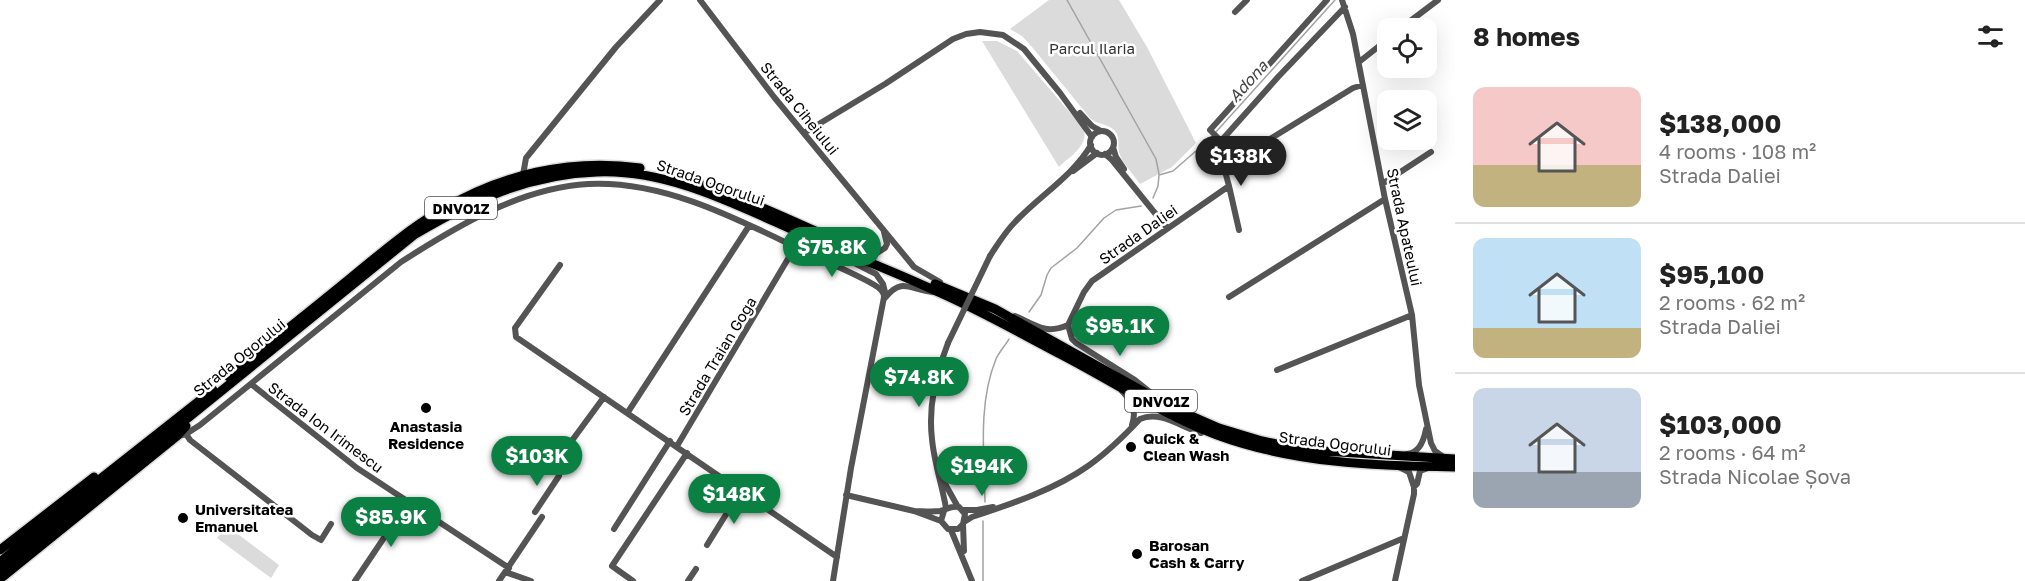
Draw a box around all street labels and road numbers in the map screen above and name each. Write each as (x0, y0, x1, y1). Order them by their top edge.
street label: Strada Ciheiului (757, 58, 843, 158)
street label: Strada Ogorului (655, 155, 767, 209)
street label: Strada Apateului (1384, 166, 1426, 288)
road number: DNVO1Z (425, 197, 497, 219)
street label: Strada Daliei (1095, 200, 1181, 268)
street label: Strada Traian Goga (674, 293, 760, 419)
street label: Strada Ogorului (189, 314, 289, 400)
street label: Strada Ion Irimescu (265, 378, 387, 476)
road number: DNVO1Z (1125, 390, 1197, 412)
street label: Strada Ogorului (1278, 427, 1392, 459)

